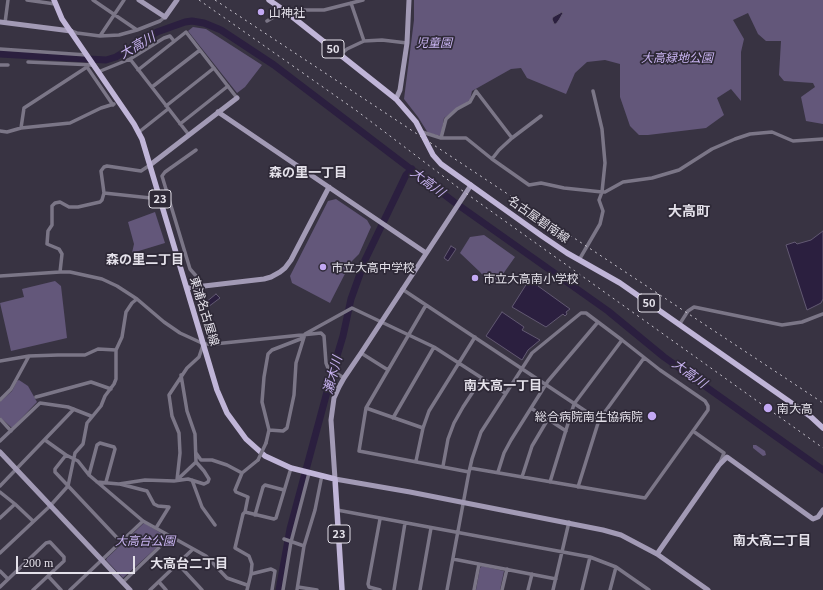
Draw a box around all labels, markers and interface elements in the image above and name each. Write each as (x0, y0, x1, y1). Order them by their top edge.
place label: 山神社 (269, 5, 305, 19)
marker: 山神社 (256, 7, 266, 17)
water label: 大高川 (116, 28, 158, 62)
park label: 児童園 (416, 35, 452, 49)
road number: 50 (322, 40, 344, 58)
park label: 大高緑地公園 (641, 50, 713, 64)
district label: 森の里一丁目 (269, 164, 347, 180)
water label: 大高川 (408, 164, 448, 200)
road number: 23 (149, 190, 171, 208)
street label: 名古屋碧南線 (505, 192, 573, 246)
district label: 大高町 (668, 203, 710, 219)
district label: 森の里二丁目 (106, 251, 184, 267)
place label: 市立大高中学校 (331, 260, 415, 274)
marker: 市立大高中学校 (318, 262, 328, 272)
place label: 市立大高南小学校 (483, 271, 579, 285)
marker: 市立大高南小学校 (470, 273, 480, 283)
street label: 東浦名古屋線 (188, 274, 222, 348)
road number: 50 (638, 294, 660, 312)
water label: 瀬木川 (319, 354, 345, 396)
water label: 大高川 (670, 355, 710, 391)
district label: 南大高一丁目 (464, 377, 542, 393)
place label: 南大高 (777, 401, 813, 415)
marker: 南大高 (762, 402, 774, 414)
place label: 総合病院南生協病院 (535, 409, 643, 423)
marker: 総合病院南生協病院 (646, 410, 658, 422)
road number: 23 (328, 525, 350, 543)
district label: 南大高二丁目 (733, 532, 811, 548)
park label: 大高台公園 (115, 533, 175, 547)
scale bar (18, 548, 137, 574)
district label: 大高台二丁目 (150, 555, 228, 571)
text: 200 m (23, 556, 53, 570)

